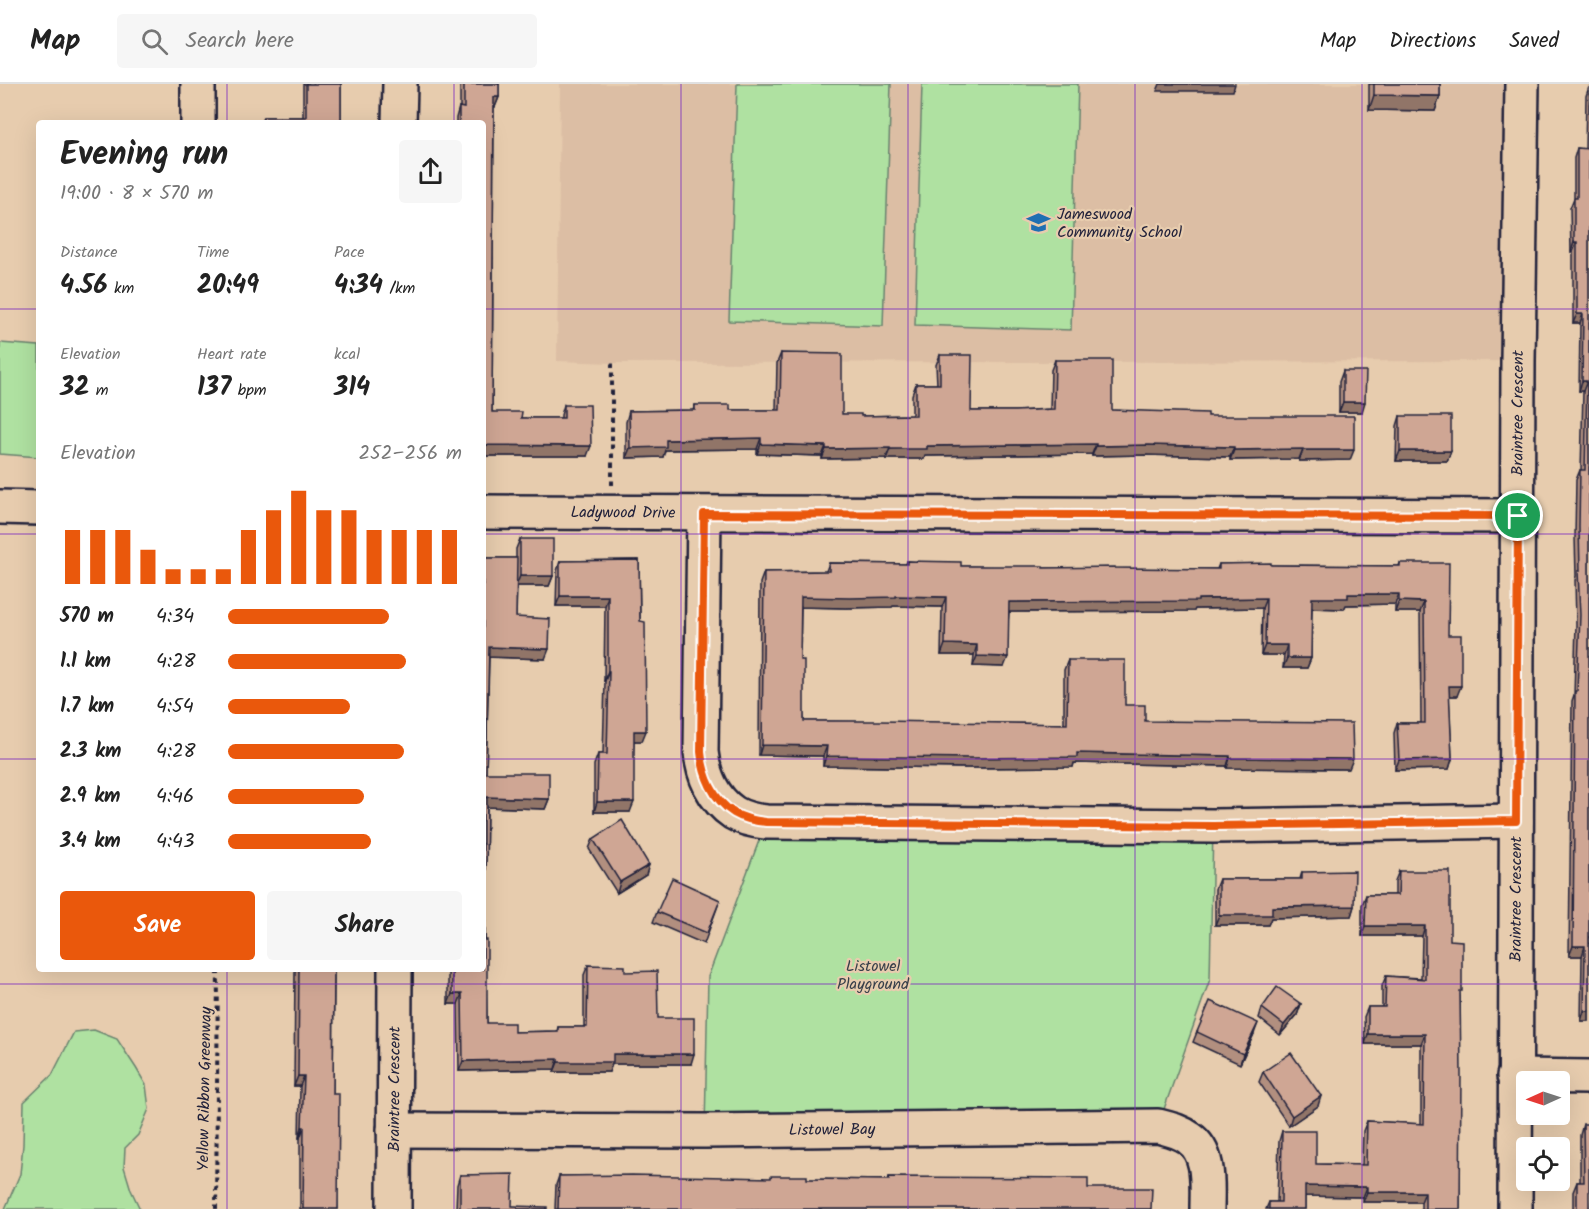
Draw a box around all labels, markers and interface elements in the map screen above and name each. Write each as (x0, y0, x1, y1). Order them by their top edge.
search box (117, 14, 537, 68)
text: Map (30, 19, 81, 64)
text: Search here (186, 24, 294, 59)
icon: search (138, 25, 171, 58)
text: Map (1320, 25, 1356, 58)
text: Directions (1389, 25, 1476, 58)
text: Saved (1509, 25, 1559, 58)
text: Evening run (60, 129, 228, 182)
button: share (399, 140, 462, 203)
text: 19:00 · 8 × 570 m (60, 178, 213, 210)
place label: Jameswood Community School (1057, 202, 1182, 245)
school or university icon: Jameswood Community School (1026, 210, 1052, 236)
text: Distance (60, 240, 118, 265)
text: Time (197, 240, 229, 265)
text: Pace (334, 240, 365, 265)
text: 4.56 (60, 265, 108, 307)
text: 20:49 (197, 265, 259, 307)
text: 4:34 (334, 265, 383, 307)
text: km (108, 276, 134, 301)
text: /km (383, 276, 415, 301)
text: Elevation (60, 342, 121, 367)
text: Heart rate (197, 342, 267, 367)
text: kcal (334, 342, 360, 367)
street label: Braintree Crescent (1505, 349, 1531, 476)
text: 32 (60, 367, 89, 409)
text: 137 (197, 367, 231, 409)
text: 314 (334, 367, 370, 409)
text: m (89, 378, 109, 403)
text: bpm (231, 378, 267, 403)
text: Elevation (60, 438, 136, 470)
text: 252–256 m (358, 438, 462, 470)
pin (1492, 490, 1543, 541)
icon: arrive (1501, 499, 1534, 532)
street label: Ladywood Drive (571, 500, 675, 525)
text: 570 m (60, 601, 114, 633)
text: 4:34 (156, 601, 194, 633)
text: 1.1 km (60, 646, 111, 678)
text: 4:28 (156, 646, 196, 678)
text: 1.7 km (60, 691, 114, 723)
text: 4:54 (156, 691, 194, 723)
text: 2.3 km (60, 736, 121, 768)
text: 4:28 (156, 736, 196, 768)
text: 2.9 km (60, 781, 120, 813)
text: 4:46 (156, 781, 194, 813)
text: 3.4 km (60, 826, 121, 858)
text: 4:43 (156, 826, 194, 858)
street label: Braintree Crescent (1503, 835, 1529, 962)
button: Save (60, 891, 255, 960)
button: Share (267, 891, 462, 960)
park label: Listowel Playground (837, 954, 910, 997)
street label: Yellow Ribbon Greenway (191, 1006, 219, 1172)
street label: Braintree Crescent (382, 1025, 407, 1152)
north arrow (1516, 1071, 1570, 1125)
map controls (1516, 1071, 1570, 1191)
street label: Listowel Bay (789, 1117, 876, 1143)
button: locate (1516, 1137, 1570, 1191)

